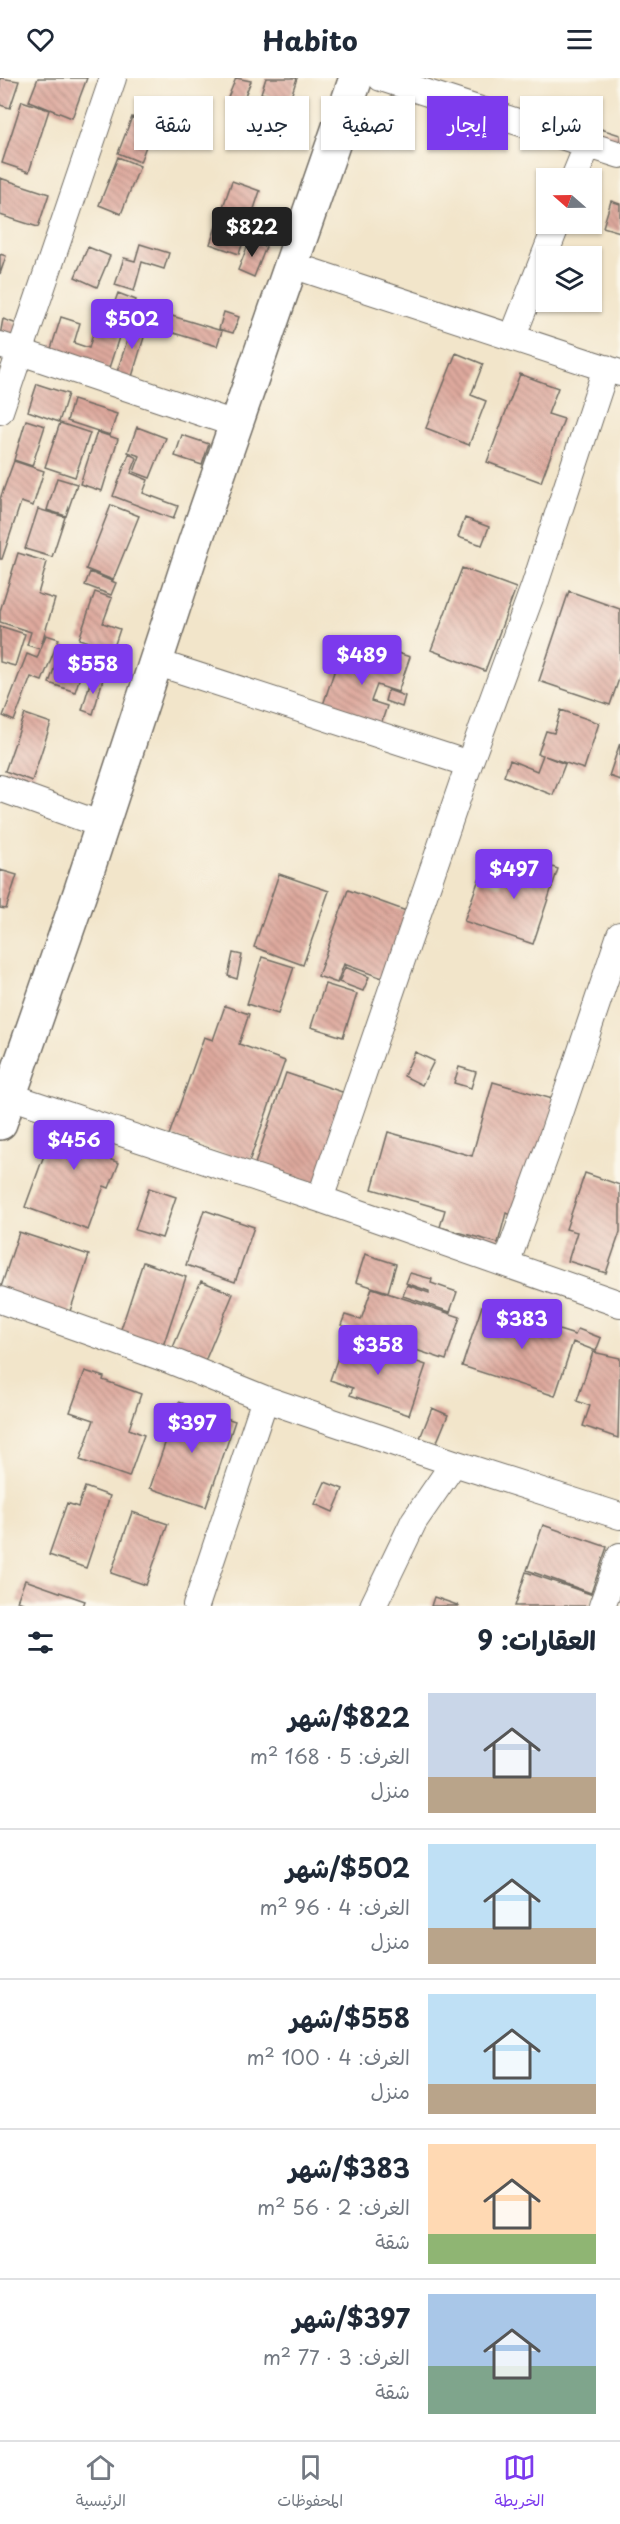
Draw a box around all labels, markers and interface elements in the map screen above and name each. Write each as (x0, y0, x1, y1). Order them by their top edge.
text: Habito (262, 19, 358, 60)
icon: heart (24, 23, 57, 56)
icon: menu (563, 23, 596, 56)
chip: شقة (134, 96, 213, 150)
chip: جديد (225, 96, 309, 150)
chip: تصفية (321, 96, 415, 150)
chip: إيجار (427, 96, 508, 150)
chip: شراء (520, 96, 603, 150)
north arrow (536, 168, 602, 234)
map controls (536, 168, 602, 312)
pin: $822 (216, 207, 288, 258)
text: $822 (226, 211, 278, 241)
button: layers (536, 246, 602, 312)
pin: $502 (96, 299, 168, 350)
text: $502 (105, 303, 159, 333)
pin: $489 (326, 635, 398, 686)
text: $489 (337, 639, 387, 669)
pin: $558 (57, 644, 129, 695)
text: $558 (68, 648, 118, 678)
pin: $497 (478, 849, 550, 900)
text: $497 (489, 853, 539, 883)
pin: $456 (38, 1120, 110, 1171)
text: $456 (47, 1124, 101, 1154)
pin: $383 (486, 1299, 558, 1350)
text: $383 (496, 1303, 548, 1333)
pin: $358 (342, 1325, 414, 1376)
text: $358 (352, 1329, 404, 1359)
pin: $397 (156, 1403, 228, 1454)
text: $397 (168, 1407, 216, 1437)
text: العقارات: 9 (477, 1620, 596, 1659)
icon: filters (24, 1626, 57, 1659)
text: $822/شهر (288, 1697, 410, 1736)
icon: home (476, 1717, 548, 1789)
text: الغرف: 5 · 168 m² (250, 1741, 410, 1771)
text: منزل (371, 1775, 410, 1805)
text: $502/شهر (286, 1848, 410, 1887)
icon: home (476, 1868, 548, 1940)
text: الغرف: 4 · 96 m² (259, 1892, 410, 1922)
text: منزل (371, 1926, 410, 1956)
text: $558/شهر (290, 1998, 410, 2037)
icon: home (476, 2018, 548, 2090)
text: الغرف: 4 · 100 m² (246, 2042, 410, 2072)
text: منزل (371, 2076, 410, 2106)
text: $383/شهر (289, 2148, 410, 2187)
icon: home (476, 2168, 548, 2240)
text: الغرف: 2 · 56 m² (257, 2192, 410, 2222)
text: شقة (375, 2226, 410, 2256)
text: $397/شهر (293, 2298, 410, 2337)
icon: home (476, 2318, 548, 2390)
text: الغرف: 3 · 77 m² (263, 2342, 410, 2372)
text: شقة (375, 2376, 410, 2406)
tab: الرئيسية (76, 2451, 126, 2515)
tab: المحفوظات (277, 2451, 343, 2515)
tab: الخريطة (494, 2451, 544, 2515)

